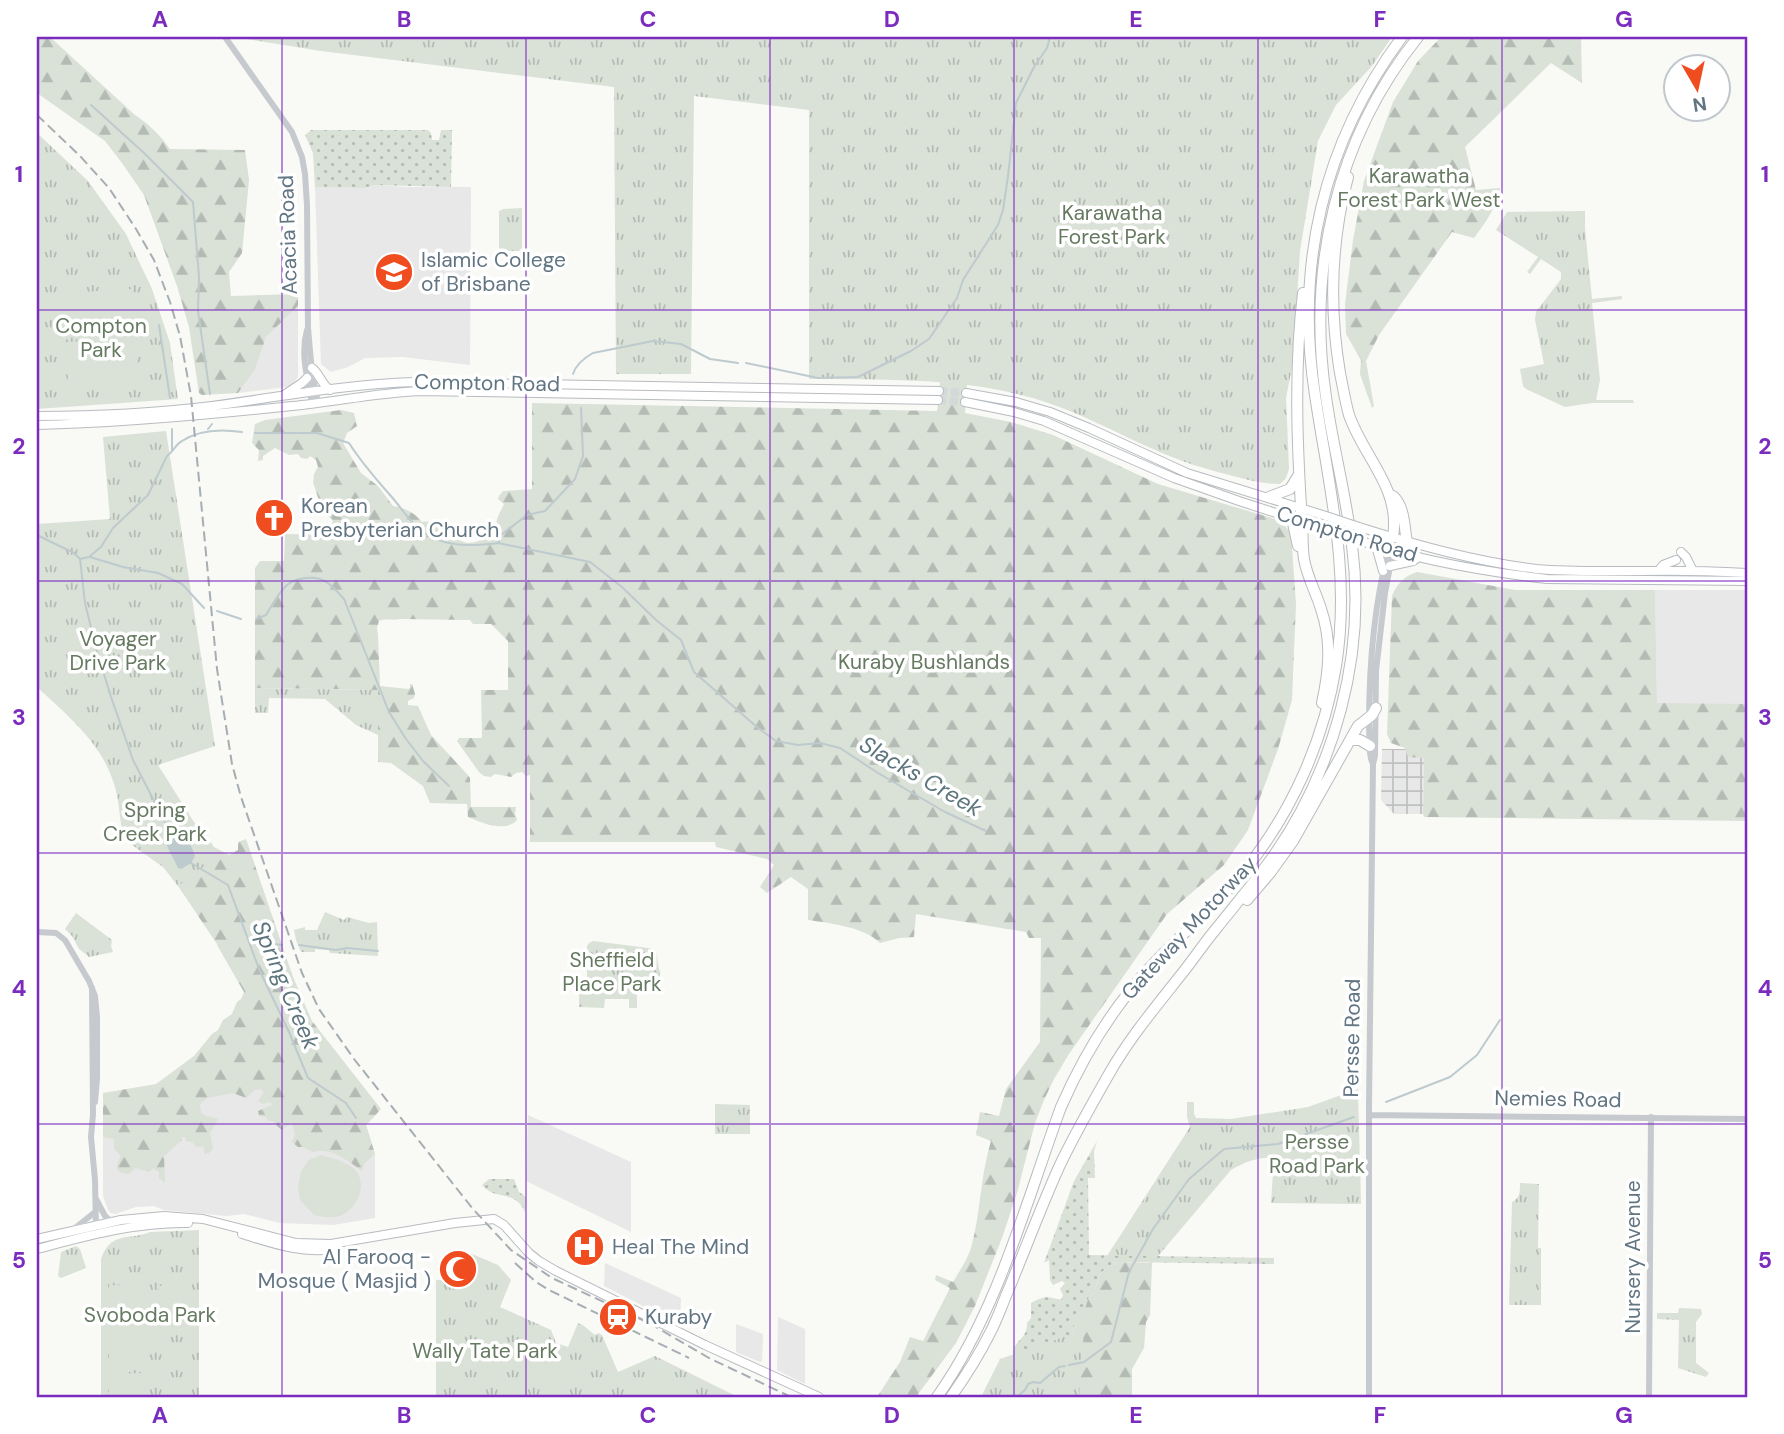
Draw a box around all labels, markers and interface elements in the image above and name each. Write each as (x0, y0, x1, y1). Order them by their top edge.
text: A (152, 4, 168, 34)
text: B (397, 4, 411, 34)
text: C (640, 4, 656, 34)
text: D (884, 4, 900, 34)
text: E (1129, 4, 1143, 34)
text: F (1374, 4, 1387, 34)
text: G (1615, 4, 1633, 34)
north arrow (1662, 52, 1732, 122)
text: N (1691, 91, 1708, 118)
text: 1 (15, 159, 23, 189)
text: 1 (1761, 159, 1769, 189)
park label: Karawatha Forest Park West (1337, 162, 1501, 214)
street label: Acacia Road (272, 175, 304, 295)
park label: Karawatha Forest Park (1058, 199, 1166, 251)
place label: Islamic College of Brisbane (421, 246, 566, 298)
school or university icon: Islamic College of Brisbane (373, 251, 415, 293)
park label: Compton Park (55, 312, 147, 364)
street label: Compton Road (414, 368, 560, 398)
text: 2 (12, 431, 26, 461)
text: 2 (1758, 431, 1772, 461)
place label: Korean Presbyterian Church (301, 492, 499, 544)
church icon: Korean Presbyterian Church (253, 497, 295, 539)
street label: Compton Road (1273, 499, 1421, 569)
park label: Voyager Drive Park (70, 625, 167, 677)
park label: Kuraby Bushlands (838, 648, 1010, 676)
text: 3 (12, 702, 26, 732)
text: 3 (1758, 702, 1772, 732)
water label: Slacks Creek (854, 729, 988, 823)
park label: Spring Creek Park (103, 796, 207, 848)
street label: Gateway Motorway (1115, 850, 1263, 1006)
water label: Spring Creek (245, 916, 327, 1054)
park label: Sheffield Place Park (562, 946, 662, 998)
text: 4 (12, 973, 27, 1003)
text: 4 (1758, 973, 1773, 1003)
street label: Persse Road (1337, 978, 1367, 1098)
street label: Nemies Road (1494, 1084, 1622, 1114)
park label: Persse Road Park (1269, 1128, 1365, 1180)
street label: Nursery Avenue (1619, 1180, 1647, 1334)
hospital icon: Heal The Mind (564, 1226, 606, 1268)
place label: Heal The Mind (612, 1233, 749, 1261)
place label: Al Farooq - Mosque ( Masjid ) (258, 1243, 431, 1295)
text: 5 (12, 1245, 26, 1275)
text: 5 (1758, 1245, 1772, 1275)
mosque icon: Al Farooq - Mosque ( Masjid ) (437, 1248, 479, 1290)
station icon: Kuraby (597, 1296, 639, 1338)
park label: Svoboda Park (84, 1301, 217, 1329)
place label: Kuraby (645, 1303, 712, 1331)
park label: Wally Tate Park (412, 1337, 558, 1365)
text: A (152, 1400, 168, 1430)
text: B (397, 1400, 411, 1430)
text: C (640, 1400, 656, 1430)
text: D (884, 1400, 900, 1430)
text: E (1129, 1400, 1143, 1430)
text: F (1374, 1400, 1387, 1430)
text: G (1615, 1400, 1633, 1430)

